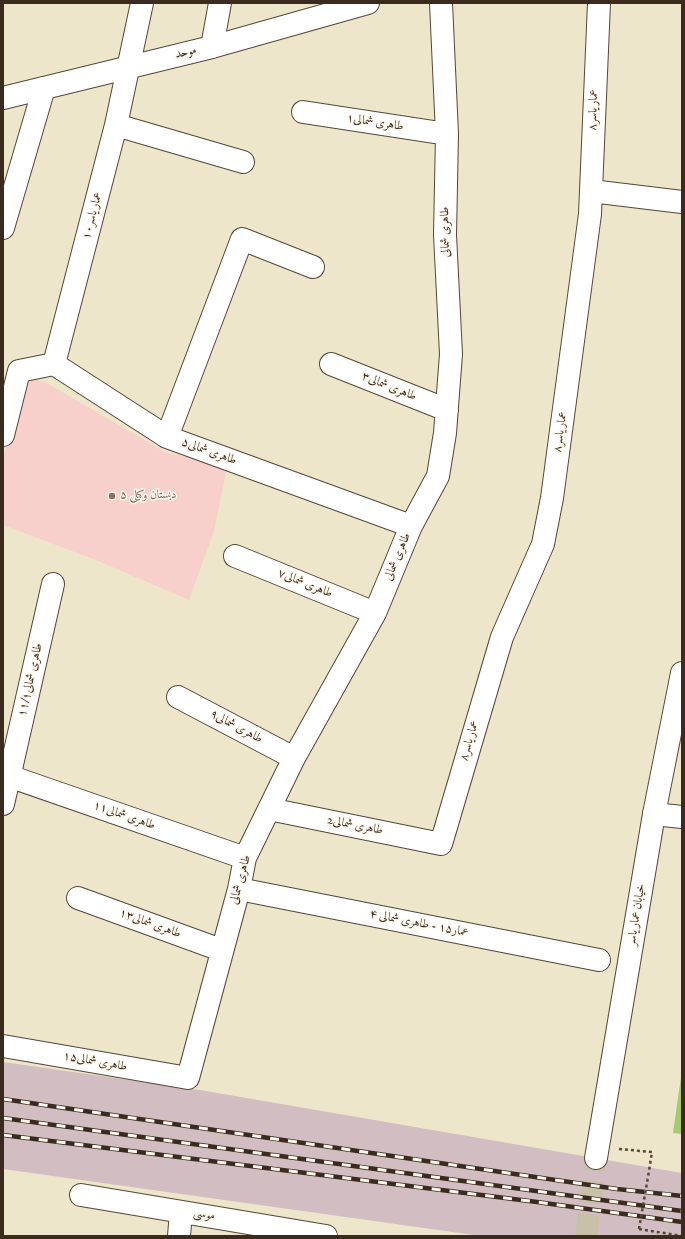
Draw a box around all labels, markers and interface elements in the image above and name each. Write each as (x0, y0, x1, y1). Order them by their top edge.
street label: موحد (174, 43, 198, 63)
street label: عمار یاسر۸ (586, 89, 602, 131)
street label: طاهری شمالی۱ (345, 111, 405, 135)
street label: عمار یاسر۱۰ (80, 191, 106, 241)
street label: طاهری شمالی (438, 207, 454, 257)
street label: طاهری شمالی۳ (360, 370, 418, 404)
street label: عمار یاسر۸ (551, 411, 571, 453)
street label: طاهری شمالی۵ (179, 435, 239, 469)
place label: دبستان وکیلی ۵ (120, 489, 176, 503)
marker: دبستان وکیلی ۵ (107, 491, 117, 501)
street label: طاهری شمالی (381, 531, 415, 583)
street label: طاهری شمالی۷ (276, 567, 334, 601)
street label: طاهری شمالی۱۱/۱ (16, 642, 46, 718)
street label: طاهری شمالی۹ (207, 707, 265, 747)
street label: عمار یاسر۸ (457, 719, 483, 763)
street label: طاهری شمالی۱۱ (91, 799, 157, 833)
street label: طاهری شمالی2 (326, 814, 384, 838)
street label: طاهری شمالی (228, 854, 254, 906)
street label: خیابان عمار یاسر (625, 883, 649, 947)
street label: طاهری شمالی۱۳ (117, 906, 183, 942)
street label: عمار۱۵ - طاهری شمالی ۴ (368, 907, 470, 941)
street label: طاهری شمالی۱۵ (62, 1049, 128, 1075)
street label: موسی (192, 1206, 216, 1224)

